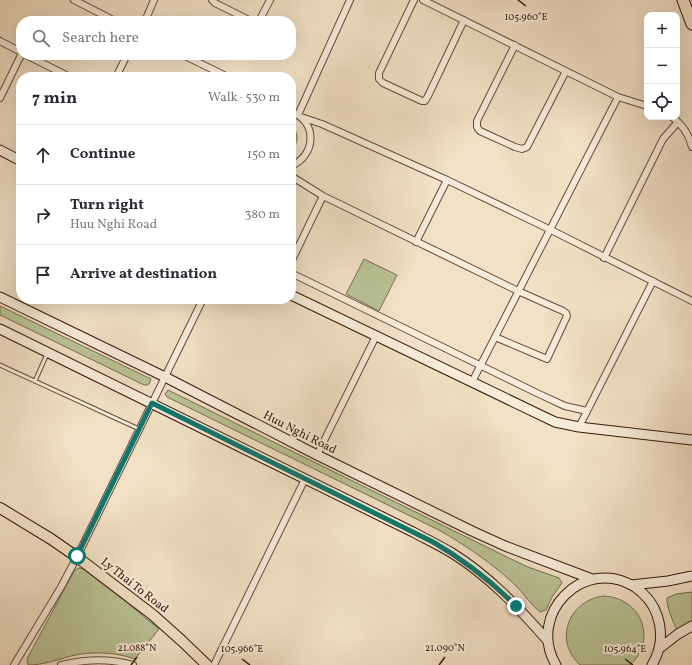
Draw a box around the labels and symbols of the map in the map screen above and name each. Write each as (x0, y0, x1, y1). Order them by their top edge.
text: 105.960°E (504, 10, 548, 24)
street label: Huu Nghi Road (260, 408, 339, 458)
route start (68, 547, 86, 565)
street label: Ly Thai To Road (97, 554, 172, 617)
route end (507, 597, 525, 615)
text: 21.088°N (118, 641, 157, 655)
text: 21.090°N (425, 641, 466, 655)
text: 105.966°E (221, 642, 263, 656)
text: 105.964°E (604, 642, 646, 656)

